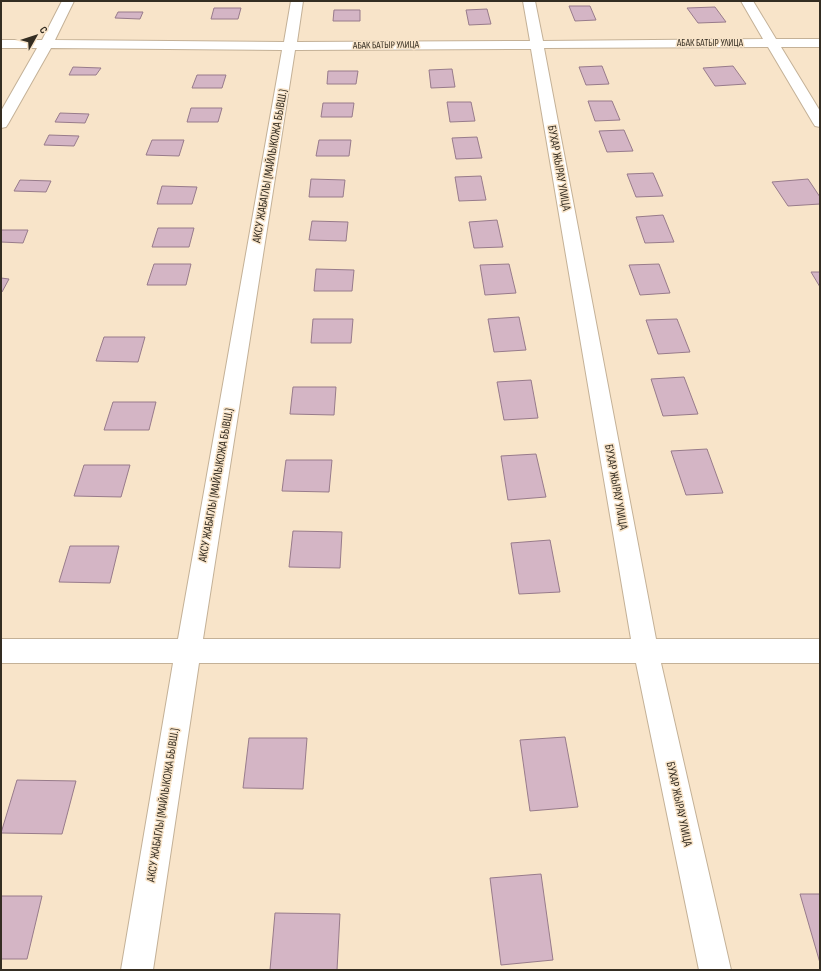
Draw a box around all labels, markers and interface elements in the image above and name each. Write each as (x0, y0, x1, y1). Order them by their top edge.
north arrow (16, 16, 56, 56)
text: С (37, 24, 50, 37)
street label: АБАК БАТЫР УЛИЦА (676, 37, 744, 49)
street label: АБАК БАТЫР УЛИЦА (352, 38, 420, 52)
street label: АКСУ ЖАБАГЛЫ (МАЙЛЫКОЖА БЫВШ.) (249, 88, 291, 245)
street label: БУХАР ЖЫРАУ УЛИЦА (544, 124, 574, 213)
street label: АКСУ ЖАБАГЛЫ (МАЙЛЫКОЖА БЫВШ.) (195, 407, 237, 564)
street label: БУХАР ЖЫРАУ УЛИЦА (601, 443, 631, 532)
street label: АКСУ ЖАБАГЛЫ (МАЙЛЫКОЖА БЫВШ.) (143, 727, 183, 884)
street label: БУХАР ЖЫРАУ УЛИЦА (663, 760, 696, 849)

